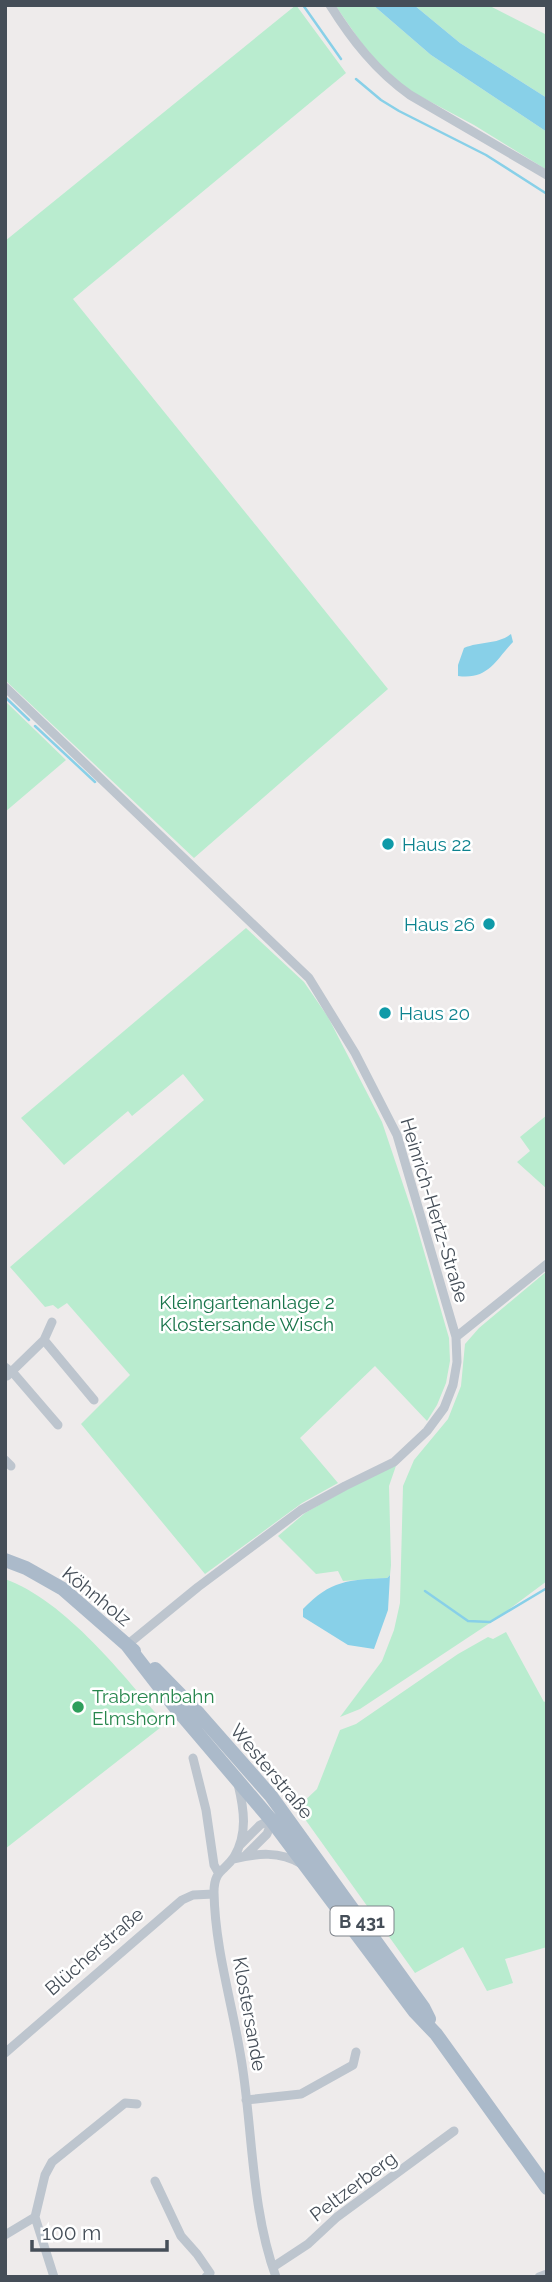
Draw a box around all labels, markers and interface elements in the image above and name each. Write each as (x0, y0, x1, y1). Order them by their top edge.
place label: Haus 22 (402, 833, 471, 855)
marker: Haus 22 (380, 836, 396, 852)
place label: Haus 26 (404, 913, 475, 935)
marker: Haus 26 (481, 916, 497, 932)
place label: Haus 20 (399, 1002, 470, 1024)
marker: Haus 20 (377, 1005, 393, 1021)
street label: Heinrich-Hertz-Straße (396, 1115, 474, 1305)
park label: Kleingartenanlage 2 Klostersande Wisch (159, 1291, 335, 1335)
street label: Köhnholz (58, 1562, 136, 1630)
place label: Trabrennbahn Elmshorn (92, 1685, 215, 1729)
marker: Trabrennbahn Elmshorn (70, 1699, 86, 1715)
street label: Westerstraße (226, 1719, 318, 1823)
street label: Blücherstraße (41, 1902, 147, 2000)
road number: B 431 (330, 1907, 394, 1936)
street label: Klostersande (229, 1955, 271, 2073)
street label: Peltzerberg (306, 2146, 400, 2226)
scale bar (32, 2208, 166, 2252)
text: 100 m (42, 2220, 101, 2245)

